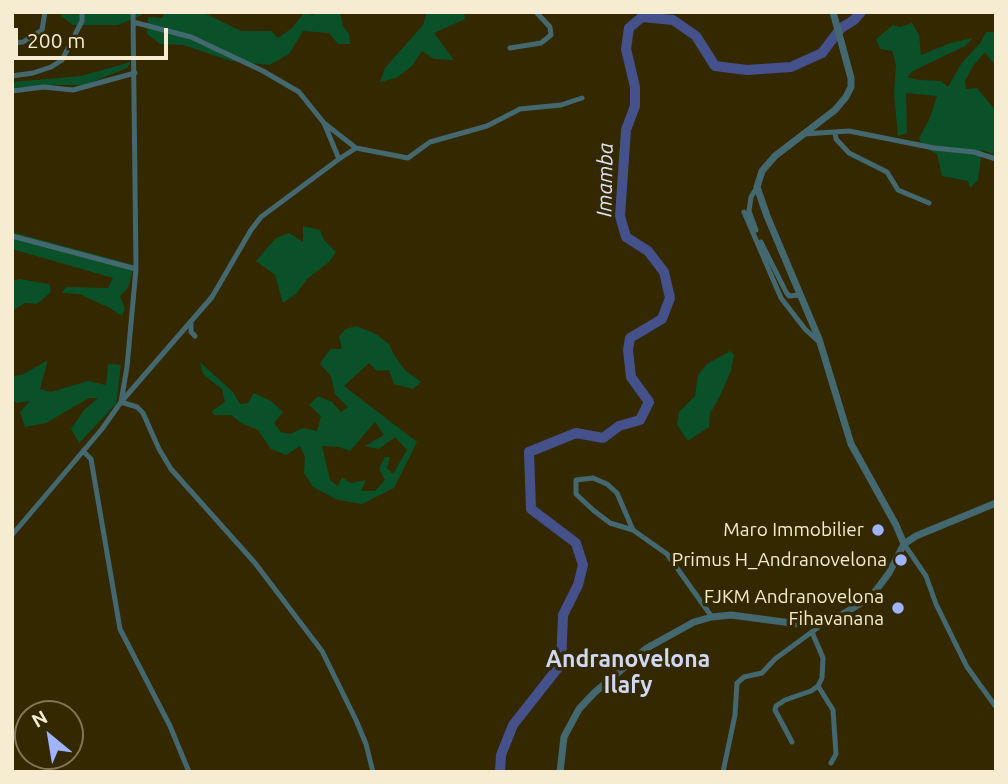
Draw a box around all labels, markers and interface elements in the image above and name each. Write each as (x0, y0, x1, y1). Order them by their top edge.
scale bar (18, 14, 172, 58)
text: 200 m (27, 28, 85, 52)
water label: Imamba (592, 143, 618, 217)
place label: Maro Immobilier (723, 519, 864, 541)
marker: Maro Immobilier (870, 522, 886, 538)
place label: Primus H_Andranovelona (672, 549, 887, 571)
marker: Primus H_Andranovelona (893, 552, 909, 568)
place label: FJKM Andranovelona Fihavanana (704, 586, 884, 630)
marker: FJKM Andranovelona Fihavanana (890, 600, 906, 616)
district label: Andranovelona Ilafy (546, 645, 710, 699)
north arrow (14, 700, 84, 770)
text: N (28, 705, 51, 732)

